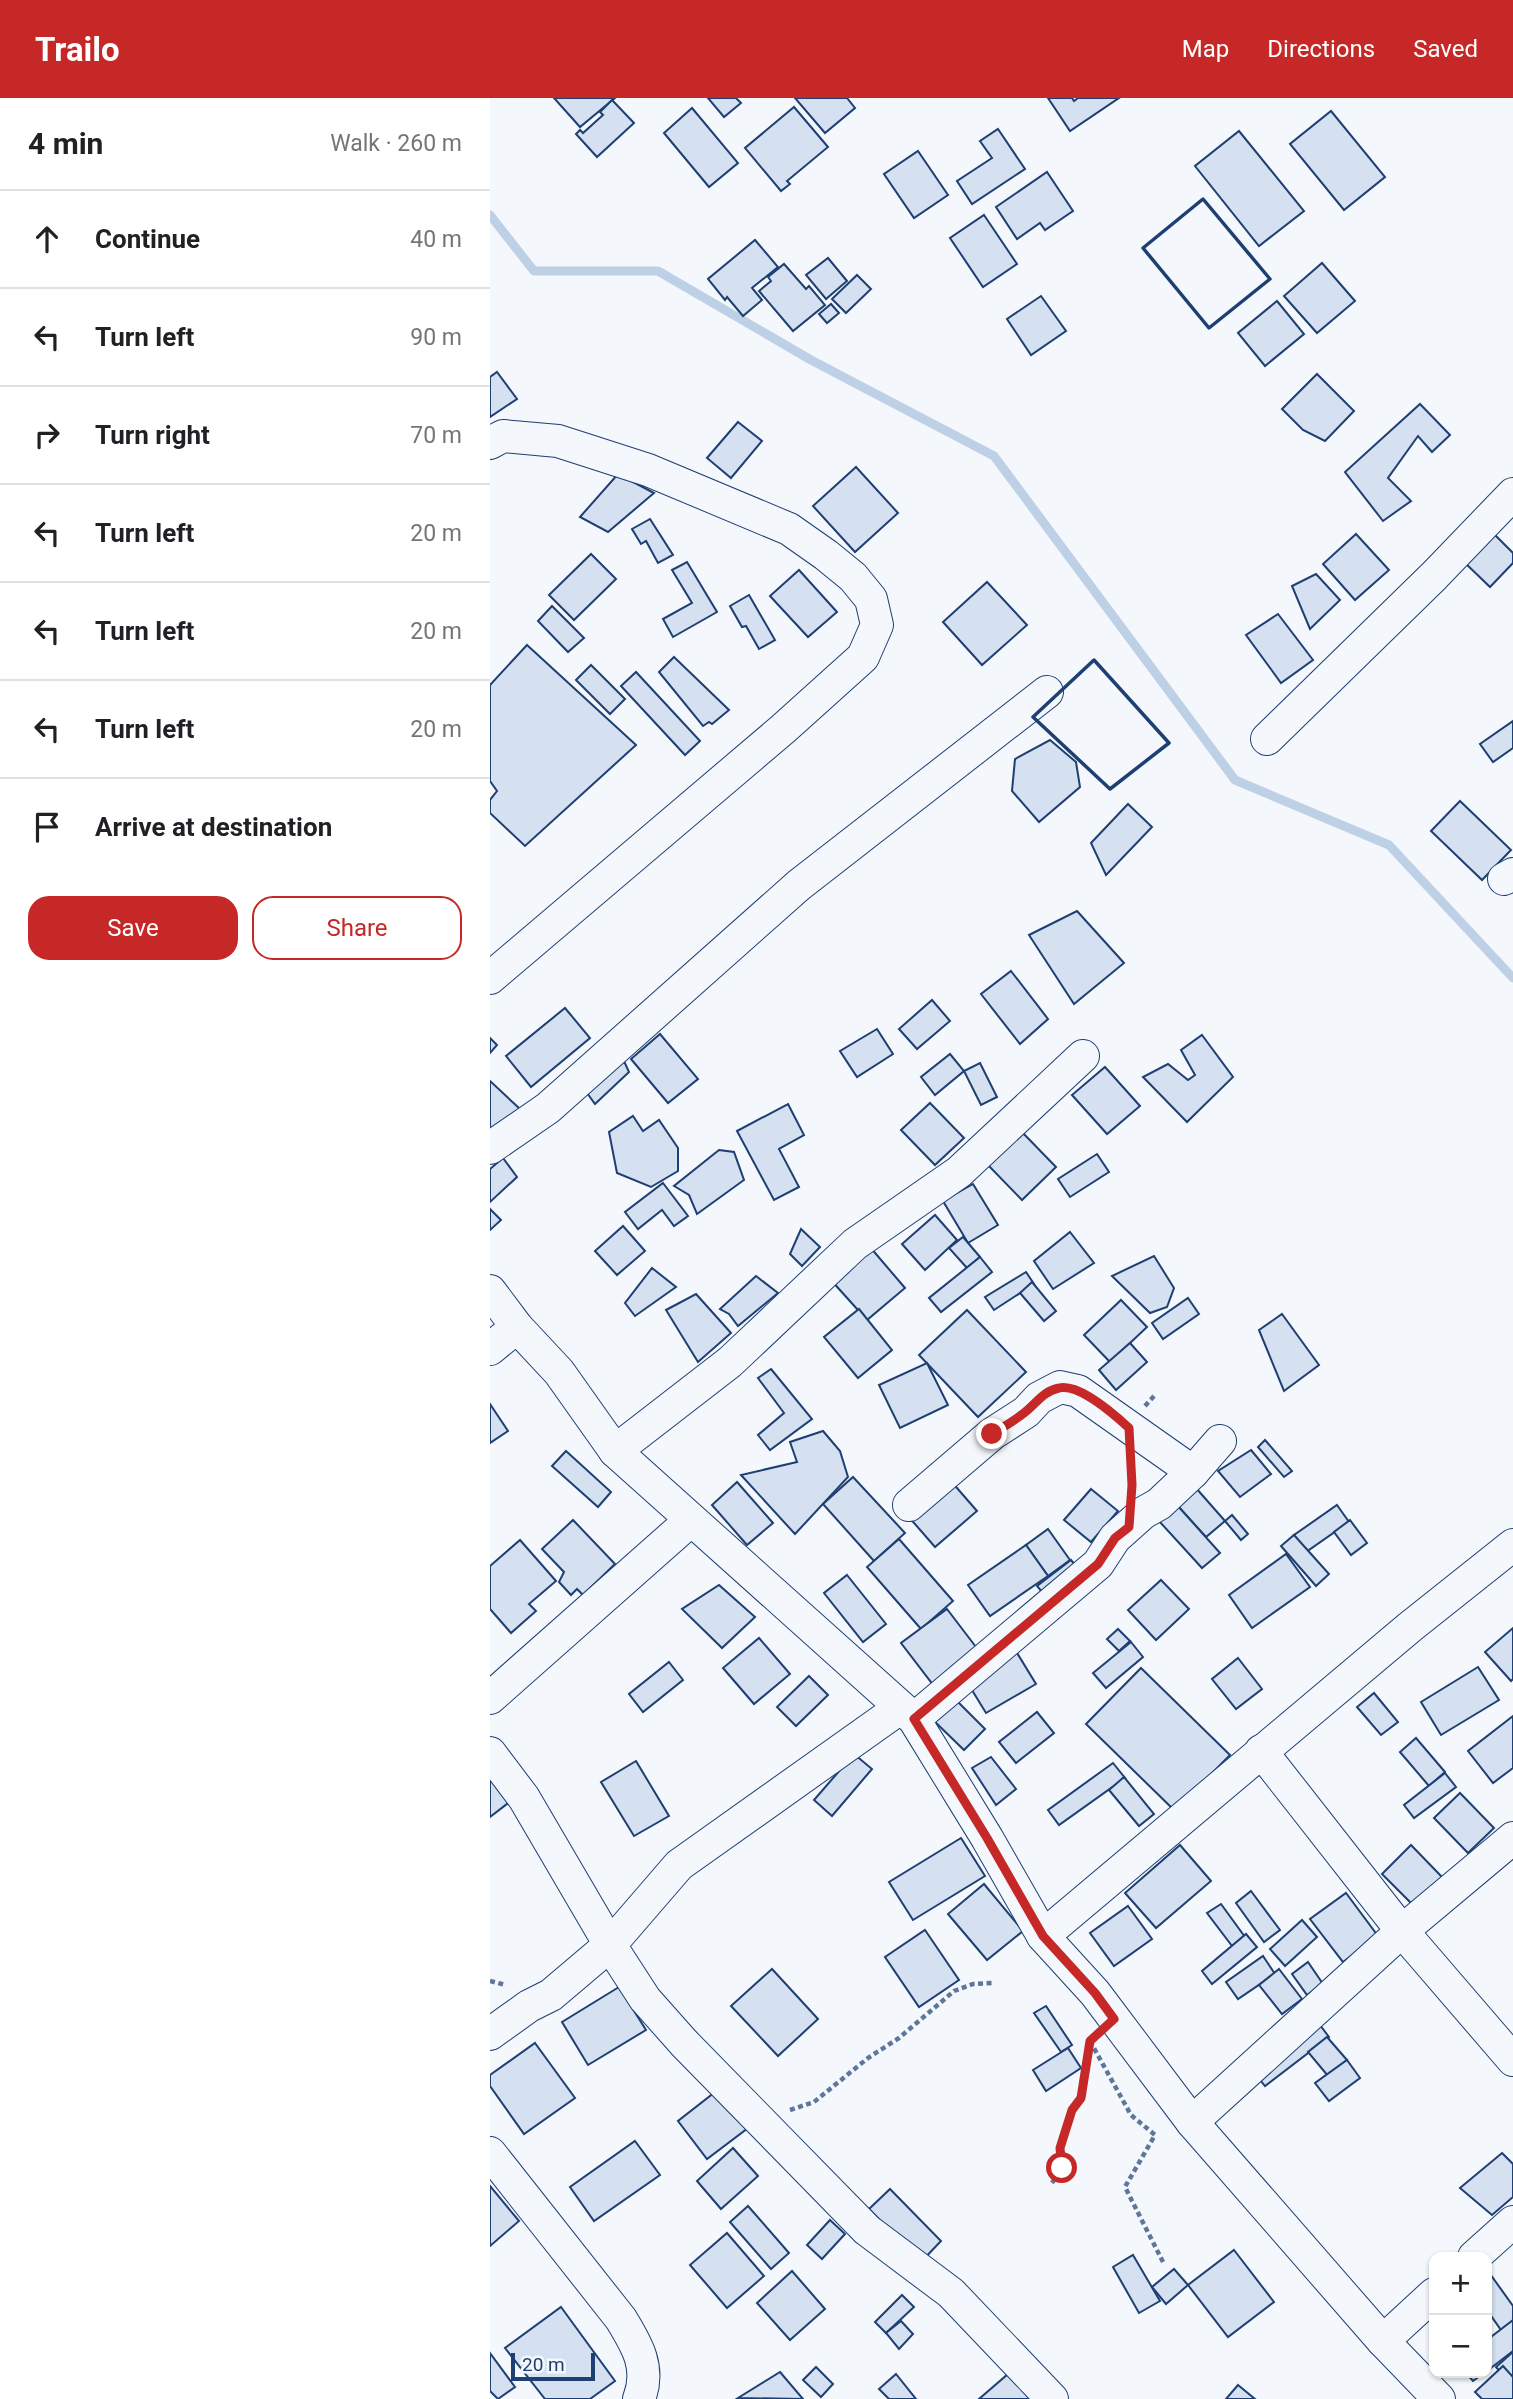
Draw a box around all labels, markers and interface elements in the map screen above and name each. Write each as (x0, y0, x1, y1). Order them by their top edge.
text: Trailo (35, 30, 120, 69)
text: Map (1182, 35, 1229, 63)
text: Directions (1267, 35, 1375, 63)
text: Saved (1413, 35, 1478, 63)
text: 4 min (28, 126, 103, 161)
text: Walk · 260 m (330, 130, 462, 157)
icon: ahead (28, 220, 66, 258)
text: Continue (95, 224, 200, 254)
text: 40 m (410, 226, 462, 253)
icon: left (28, 318, 66, 356)
text: Turn left (95, 322, 194, 352)
text: 90 m (410, 324, 462, 351)
icon: right (28, 416, 66, 454)
text: Turn right (95, 420, 210, 450)
text: 70 m (410, 422, 462, 449)
icon: left (28, 514, 66, 552)
text: Turn left (95, 518, 194, 548)
text: 20 m (410, 520, 462, 547)
icon: left (28, 612, 66, 650)
text: Turn left (95, 616, 194, 646)
text: 20 m (410, 618, 462, 645)
icon: left (28, 710, 66, 748)
text: Turn left (95, 714, 194, 744)
text: 20 m (410, 716, 462, 743)
icon: arrive (28, 808, 66, 846)
text: Arrive at destination (95, 812, 332, 842)
button: Save (28, 896, 238, 960)
button: Share (252, 896, 462, 960)
route end (976, 1418, 1007, 1449)
route start (1046, 2152, 1077, 2183)
map controls (1429, 2252, 1492, 2378)
button: + (1429, 2252, 1492, 2315)
button: − (1429, 2315, 1492, 2378)
scale bar (511, 2350, 595, 2382)
text: 20 m (522, 2353, 565, 2376)

